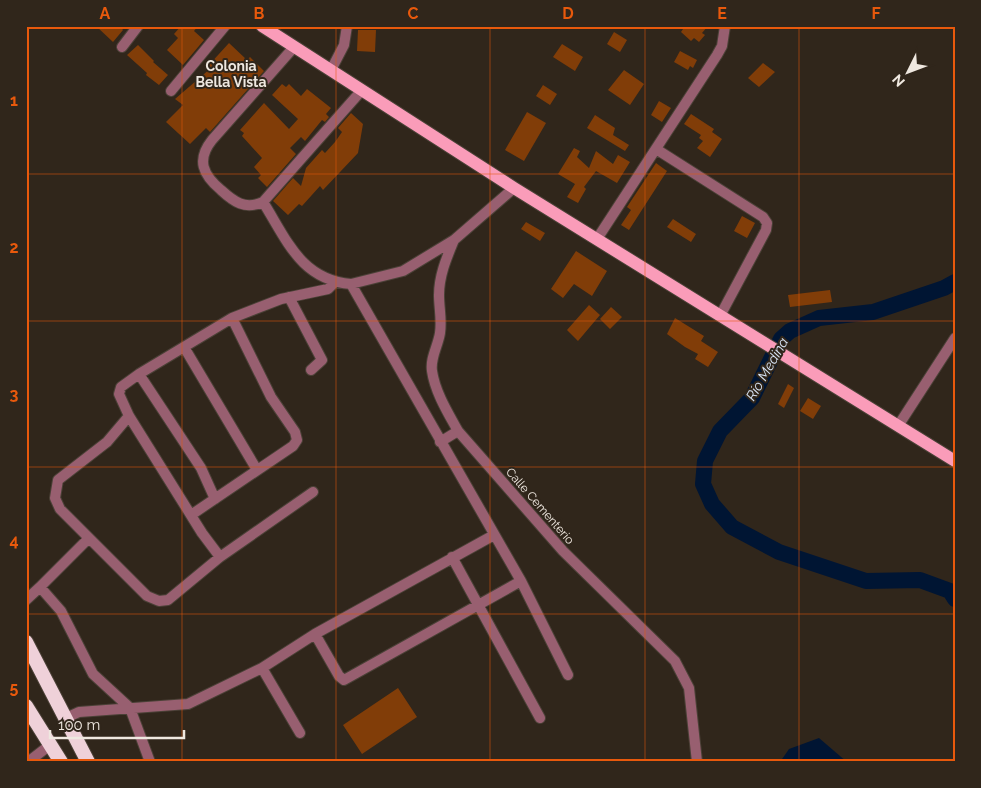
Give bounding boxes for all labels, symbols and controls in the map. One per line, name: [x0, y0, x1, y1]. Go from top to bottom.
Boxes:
text: A: [100, 4, 111, 23]
text: B: [254, 4, 265, 23]
text: C: [408, 4, 419, 23]
text: D: [562, 4, 574, 23]
text: E: [717, 4, 727, 23]
text: F: [871, 4, 881, 23]
north arrow: [884, 48, 934, 98]
district label: Colonia Bella Vista: [195, 58, 267, 90]
text: N: [889, 71, 908, 90]
text: 1: [10, 91, 18, 110]
text: 2: [9, 238, 19, 257]
water label: Río Medina: [743, 335, 791, 403]
text: 3: [10, 385, 19, 404]
street label: Calle Cementerio: [503, 465, 577, 547]
text: 4: [9, 531, 19, 550]
text: 5: [10, 678, 19, 697]
scale bar: [50, 708, 184, 740]
text: 100 m: [58, 716, 100, 734]

